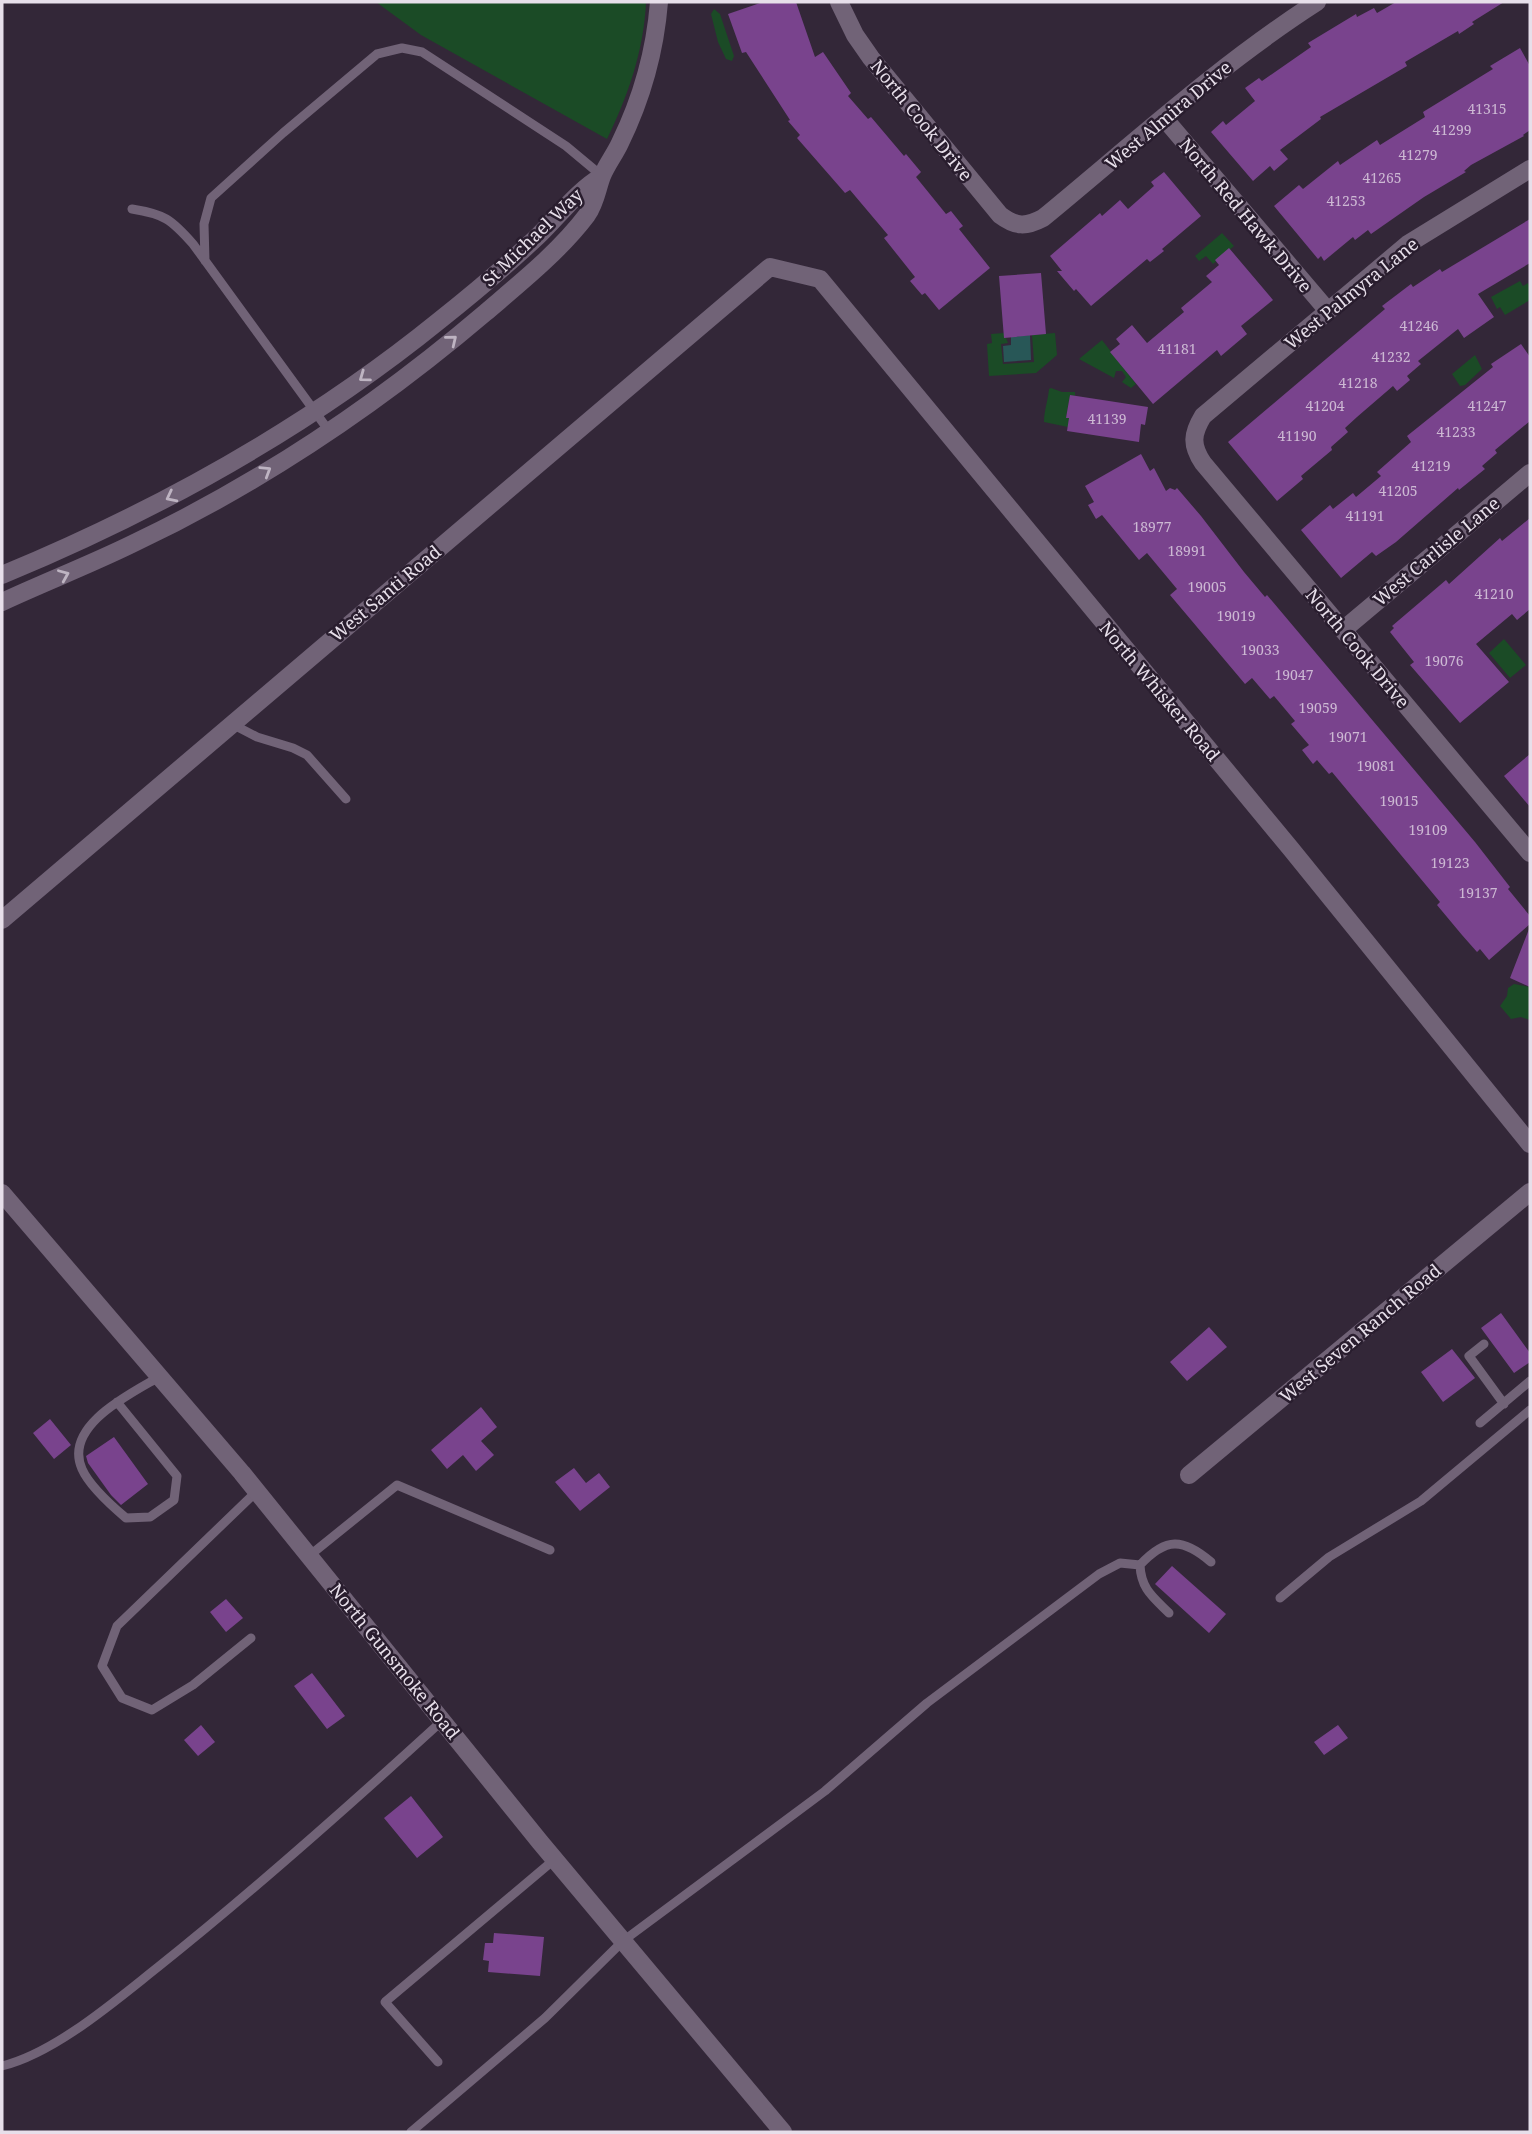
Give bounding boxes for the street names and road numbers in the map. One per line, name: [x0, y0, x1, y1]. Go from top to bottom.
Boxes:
street label: North Cook Drive: [866, 54, 978, 186]
street label: West Almira Drive: [1100, 55, 1236, 175]
street label: North Red Hawk Drive: [1174, 133, 1318, 297]
street label: St Michael Way: [476, 182, 588, 291]
street label: West Palmyra Lane: [1279, 232, 1423, 354]
street label: West Carlisle Lane: [1368, 491, 1504, 611]
street label: West Santi Road: [324, 539, 446, 647]
street label: North Cook Drive: [1301, 583, 1415, 713]
street label: North Whisker Road: [1094, 616, 1226, 766]
street label: West Seven Ranch Road: [1274, 1258, 1446, 1408]
street label: North Gunsmoke Road: [325, 1578, 465, 1744]

